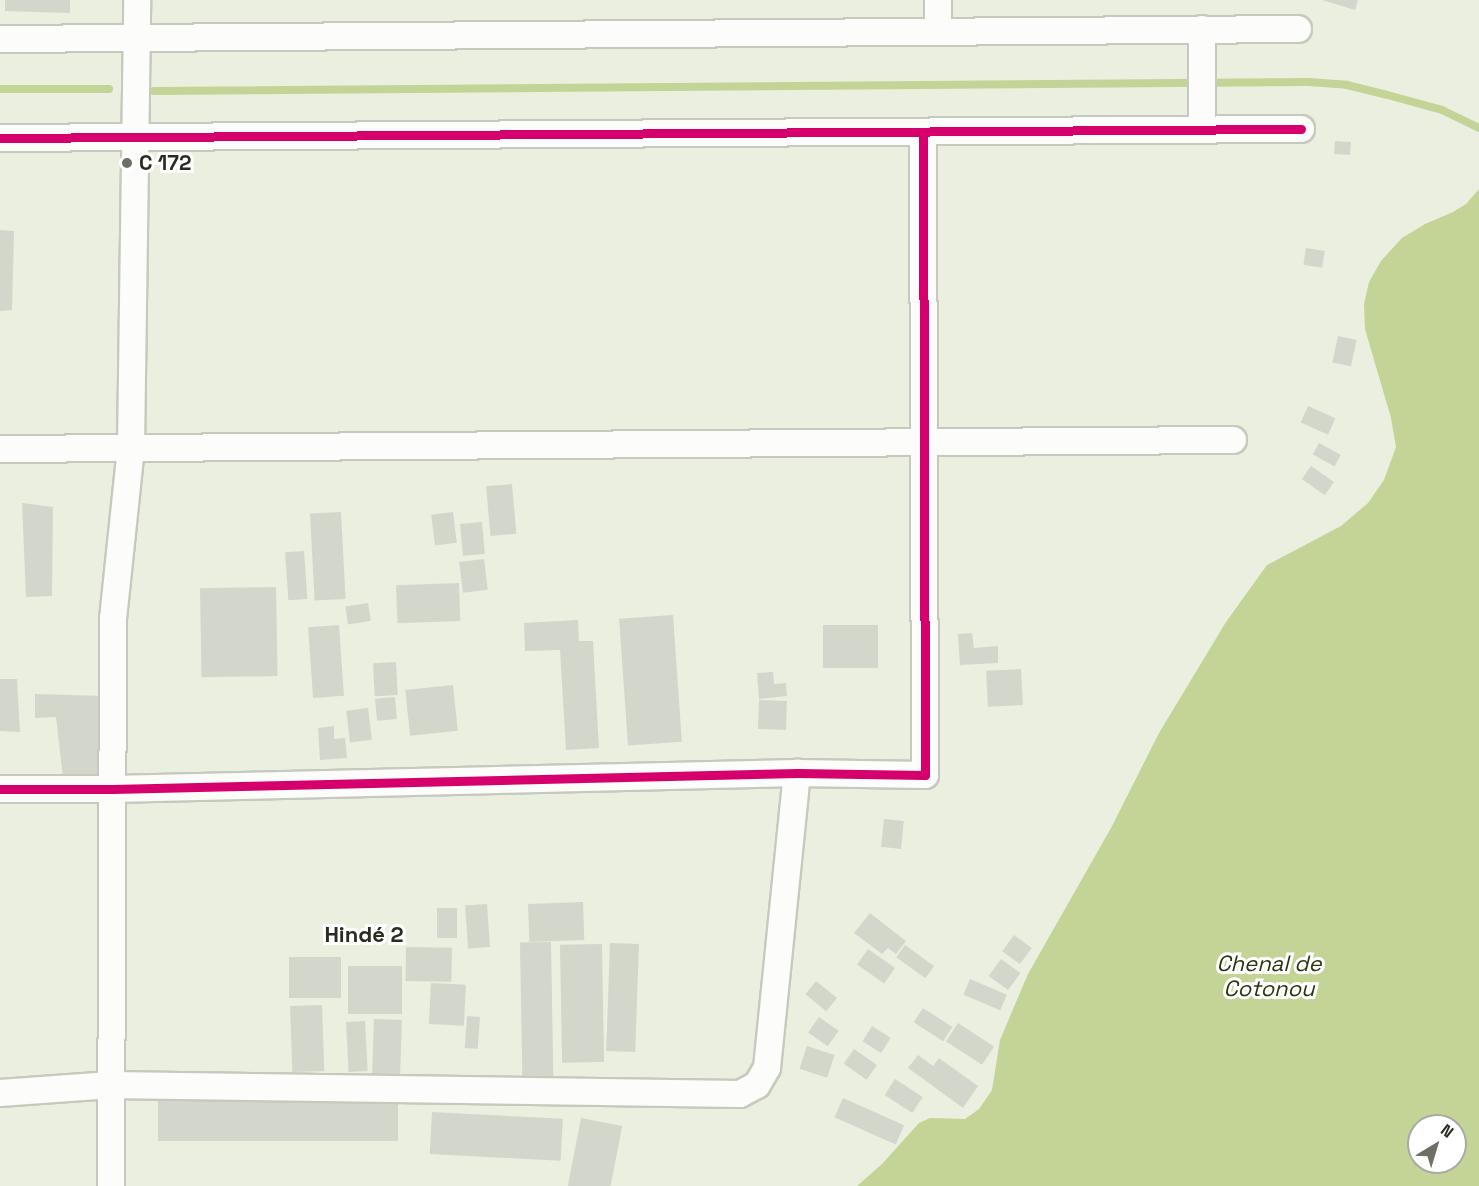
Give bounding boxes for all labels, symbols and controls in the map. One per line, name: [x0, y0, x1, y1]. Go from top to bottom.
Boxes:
place label: C 172: [139, 150, 191, 176]
marker: C 172: [120, 156, 134, 170]
district label: Hindé 2: [324, 922, 404, 948]
water label: Chenal de Cotonou: [1216, 950, 1322, 1002]
north arrow: [1407, 1114, 1467, 1174]
text: N: [1436, 1119, 1458, 1143]

